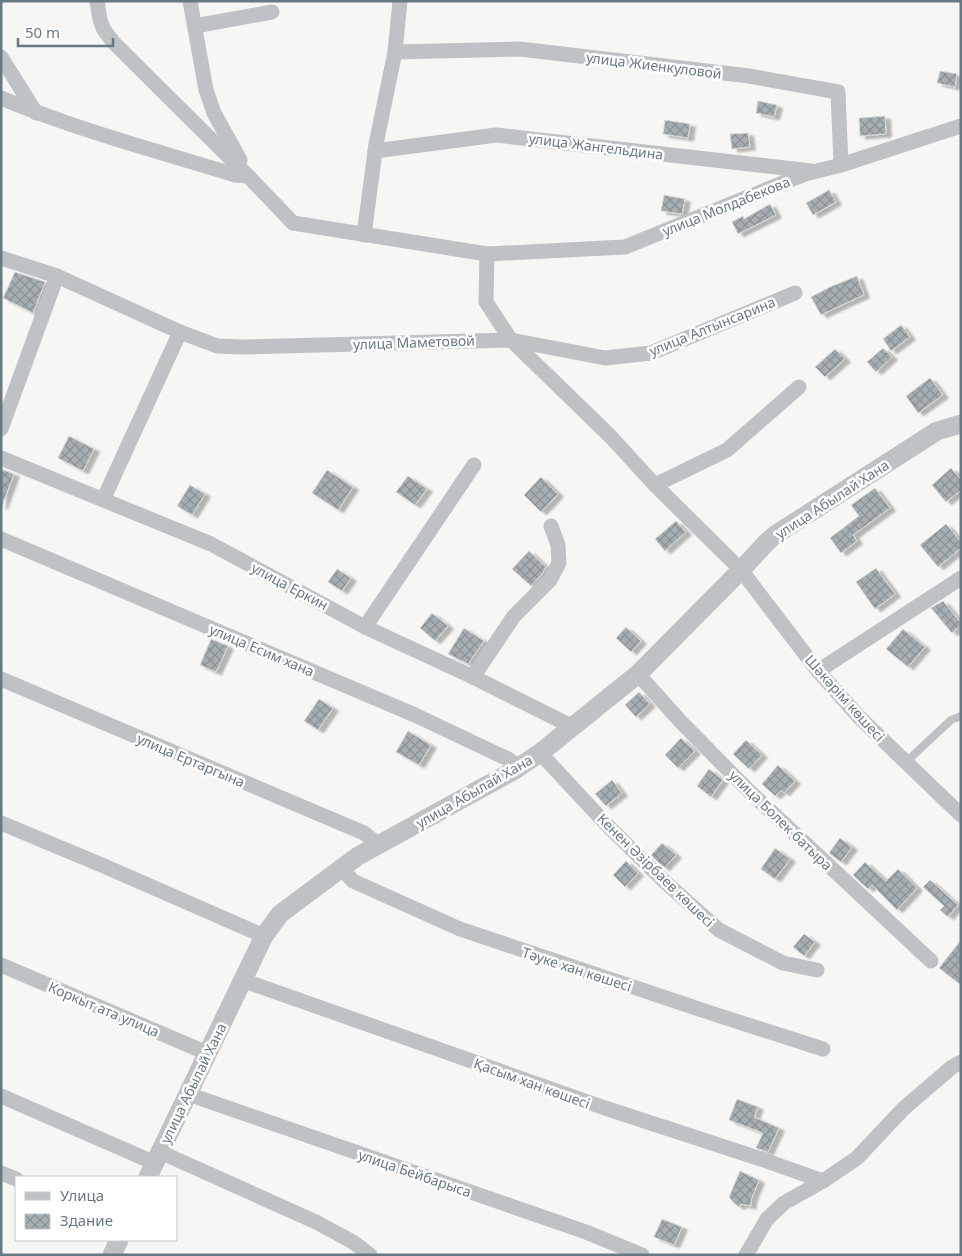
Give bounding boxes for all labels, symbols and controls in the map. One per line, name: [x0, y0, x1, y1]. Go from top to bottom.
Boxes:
scale bar: [18, 15, 112, 47]
text: 50 m: [25, 22, 60, 42]
street label: улица Жиенкуловой: [585, 47, 723, 83]
street label: улица Жангельдина: [528, 128, 664, 164]
street label: улица Молдабекова: [659, 172, 793, 240]
street label: улица Алтынсарина: [646, 292, 778, 360]
street label: улица Маметовой: [353, 330, 475, 354]
street label: улица Абылай Хана: [772, 455, 892, 543]
street label: улица Еркин: [248, 558, 332, 614]
street label: улица Есим хана: [207, 619, 317, 681]
street label: Шәкәрім көшесі: [801, 651, 889, 745]
street label: улица Ертаргына: [134, 729, 248, 791]
street label: улица Абылай Хана: [412, 750, 536, 832]
street label: улица Болек батыра: [725, 766, 837, 874]
street label: Кенен Әзірбаев көшесі: [593, 809, 719, 931]
street label: Тәуке хан көшесі: [520, 942, 634, 996]
street label: Коркыт ата улица: [46, 977, 162, 1041]
street label: улица Абылай Хана: [156, 1020, 230, 1146]
street label: Қасым хан көшесі: [471, 1053, 593, 1113]
street label: улица Бейбарыса: [356, 1145, 474, 1201]
legend: [15, 1176, 178, 1241]
text: Улица: [60, 1185, 104, 1205]
text: Здание: [60, 1210, 113, 1230]

